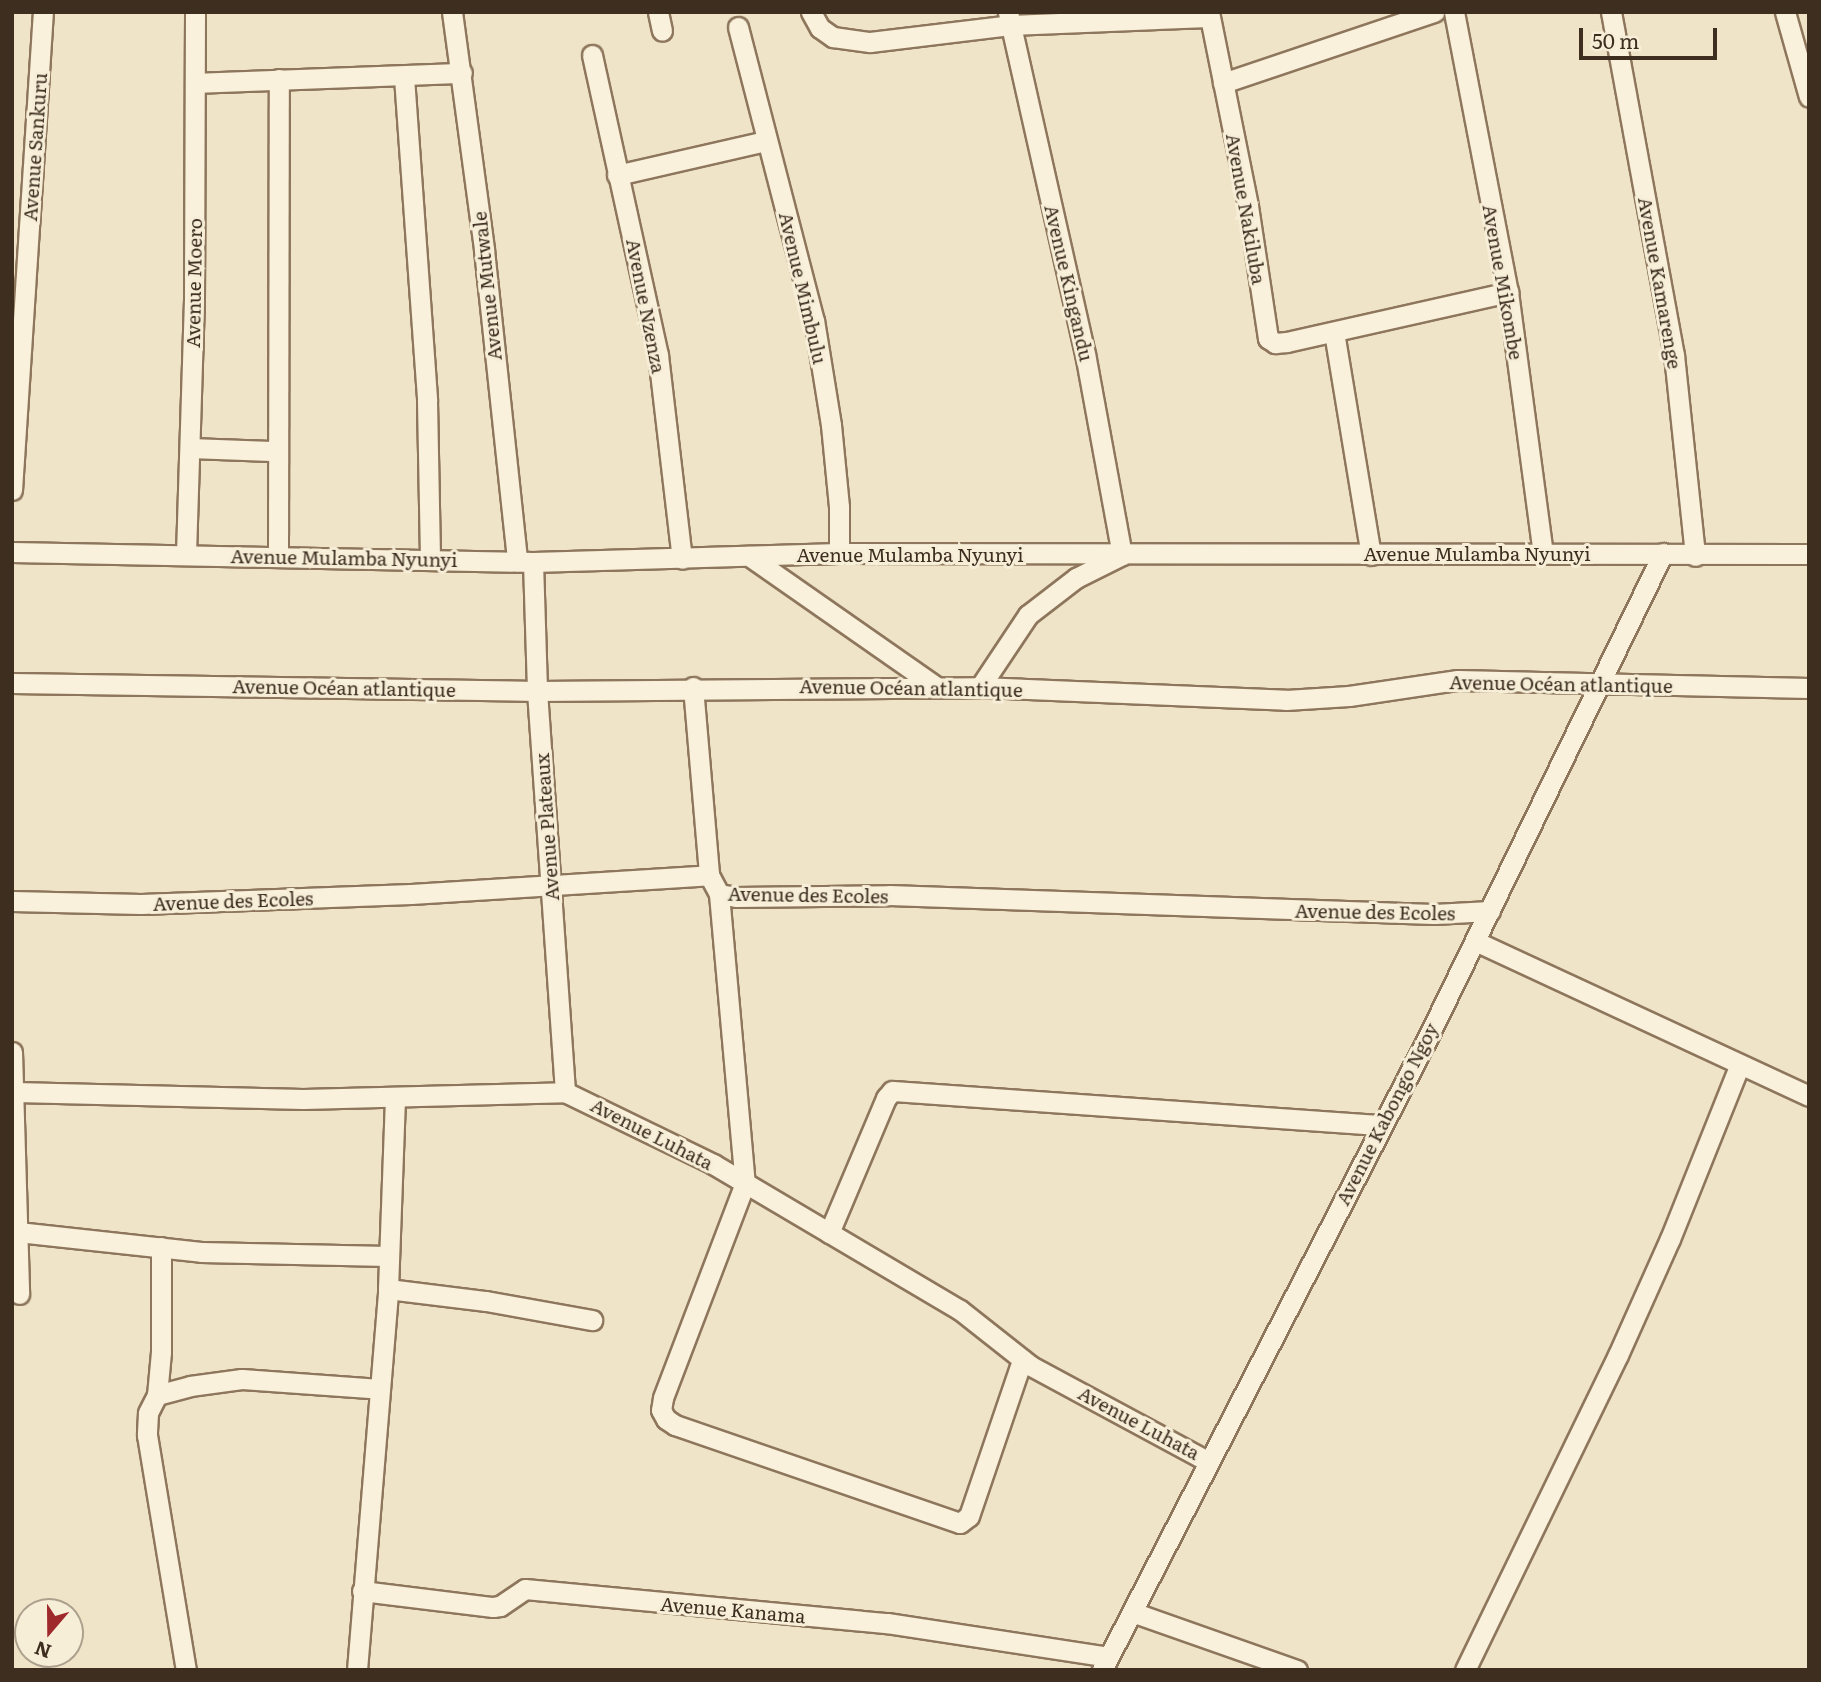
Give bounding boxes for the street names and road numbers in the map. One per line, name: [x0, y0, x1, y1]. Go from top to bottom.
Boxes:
street label: Avenue Sankuru: [18, 72, 52, 222]
street label: Avenue Nakiluba: [1221, 132, 1271, 286]
street label: Avenue Kamarenge: [1634, 195, 1686, 371]
street label: Avenue Kingandu: [1040, 202, 1098, 364]
street label: Avenue Mikombe: [1478, 203, 1528, 361]
street label: Avenue Mutwale: [468, 210, 506, 362]
street label: Avenue Mimbulu: [774, 210, 832, 366]
street label: Avenue Moero: [181, 218, 207, 348]
street label: Avenue Nzenza: [622, 237, 670, 375]
street label: Avenue Mulamba Nyunyi: [1363, 543, 1591, 565]
street label: Avenue Mulamba Nyunyi: [796, 544, 1024, 566]
street label: Avenue Mulamba Nyunyi: [230, 545, 458, 571]
street label: Avenue Océan atlantique: [1449, 671, 1673, 697]
street label: Avenue Océan atlantique: [232, 675, 456, 701]
street label: Avenue Océan atlantique: [799, 675, 1023, 701]
street label: Avenue Plateaux: [530, 752, 564, 902]
street label: Avenue des Ecoles: [728, 882, 888, 908]
street label: Avenue des Ecoles: [152, 887, 314, 915]
street label: Avenue des Ecoles: [1295, 899, 1455, 925]
street label: Avenue Kabongo Ngoy: [1331, 1019, 1443, 1209]
street label: Avenue Luhata: [587, 1093, 717, 1175]
street label: Avenue Luhata: [1074, 1381, 1204, 1465]
street label: Avenue Kanama: [659, 1592, 807, 1628]

